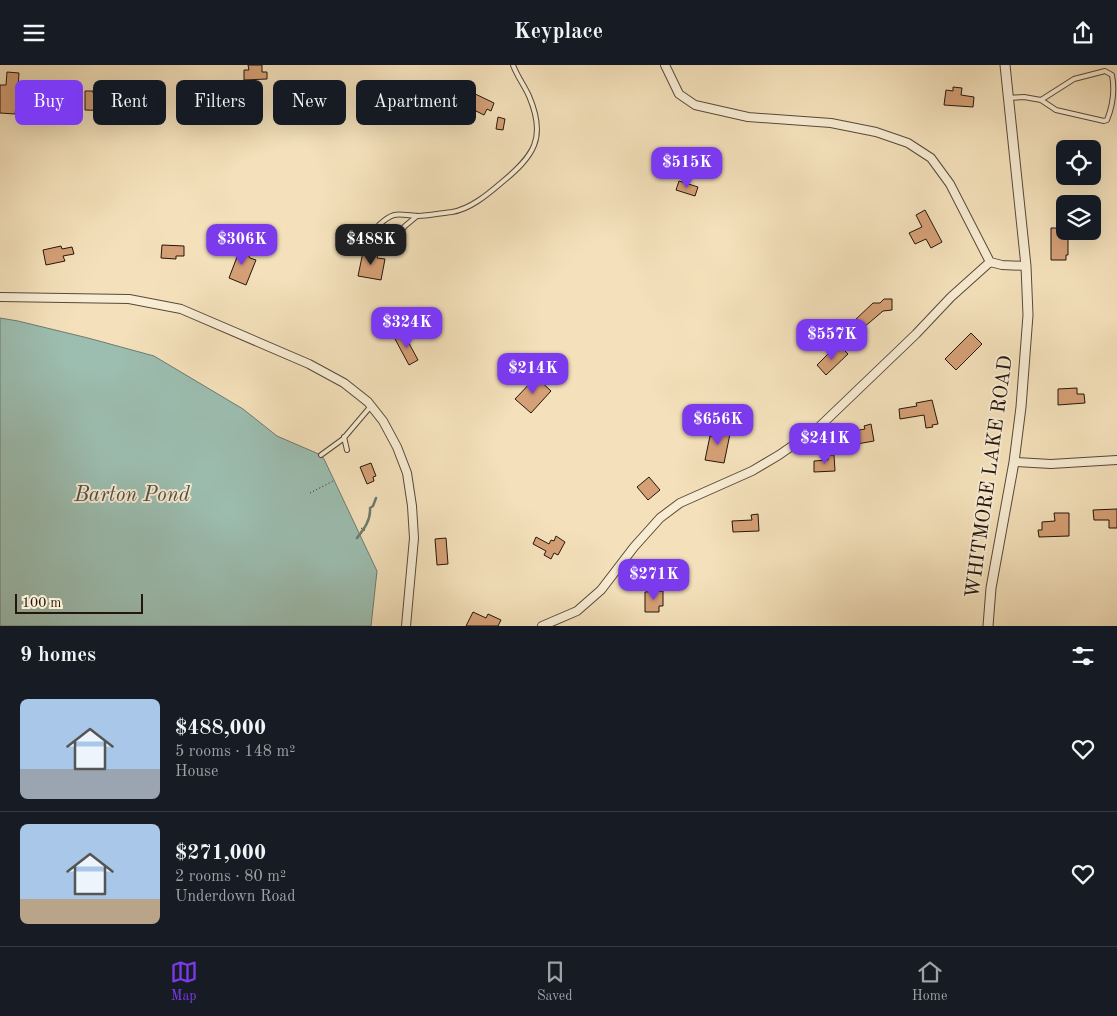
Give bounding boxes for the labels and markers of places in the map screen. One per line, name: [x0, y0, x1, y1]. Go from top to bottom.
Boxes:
pin: $515K: [652, 147, 722, 189]
pin: $306K: [207, 223, 277, 266]
pin: $488K: [336, 223, 406, 266]
pin: $324K: [372, 307, 442, 349]
pin: $557K: [797, 319, 867, 361]
pin: $214K: [498, 353, 568, 395]
pin: $656K: [683, 403, 753, 446]
pin: $241K: [790, 423, 860, 465]
pin: $271K: [619, 559, 689, 601]

